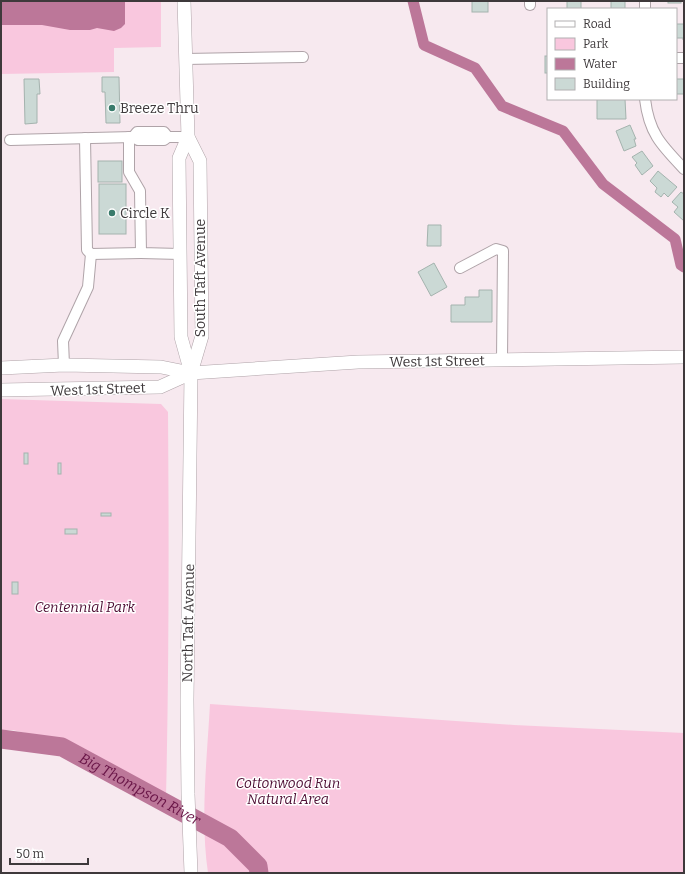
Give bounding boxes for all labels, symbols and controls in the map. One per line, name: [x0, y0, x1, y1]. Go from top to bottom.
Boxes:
legend: [547, 8, 677, 100]
text: Road: [583, 17, 611, 31]
text: Park: [583, 37, 609, 51]
text: Water: [583, 57, 618, 71]
text: Building: [583, 77, 630, 91]
place label: Breeze Thru: [120, 100, 199, 117]
marker: Breeze Thru: [107, 103, 117, 113]
place label: Circle K: [120, 205, 170, 222]
marker: Circle K: [107, 208, 117, 218]
street label: South Taft Avenue: [192, 219, 209, 337]
street label: West 1st Street: [389, 352, 485, 371]
street label: West 1st Street: [50, 379, 146, 400]
street label: North Taft Avenue: [179, 564, 198, 682]
park label: Centennial Park: [35, 599, 136, 616]
water label: Big Thompson River: [76, 749, 204, 830]
park label: Cottonwood Run Natural Area: [236, 775, 340, 808]
scale bar: [10, 840, 88, 866]
text: 50 m: [16, 847, 45, 861]

